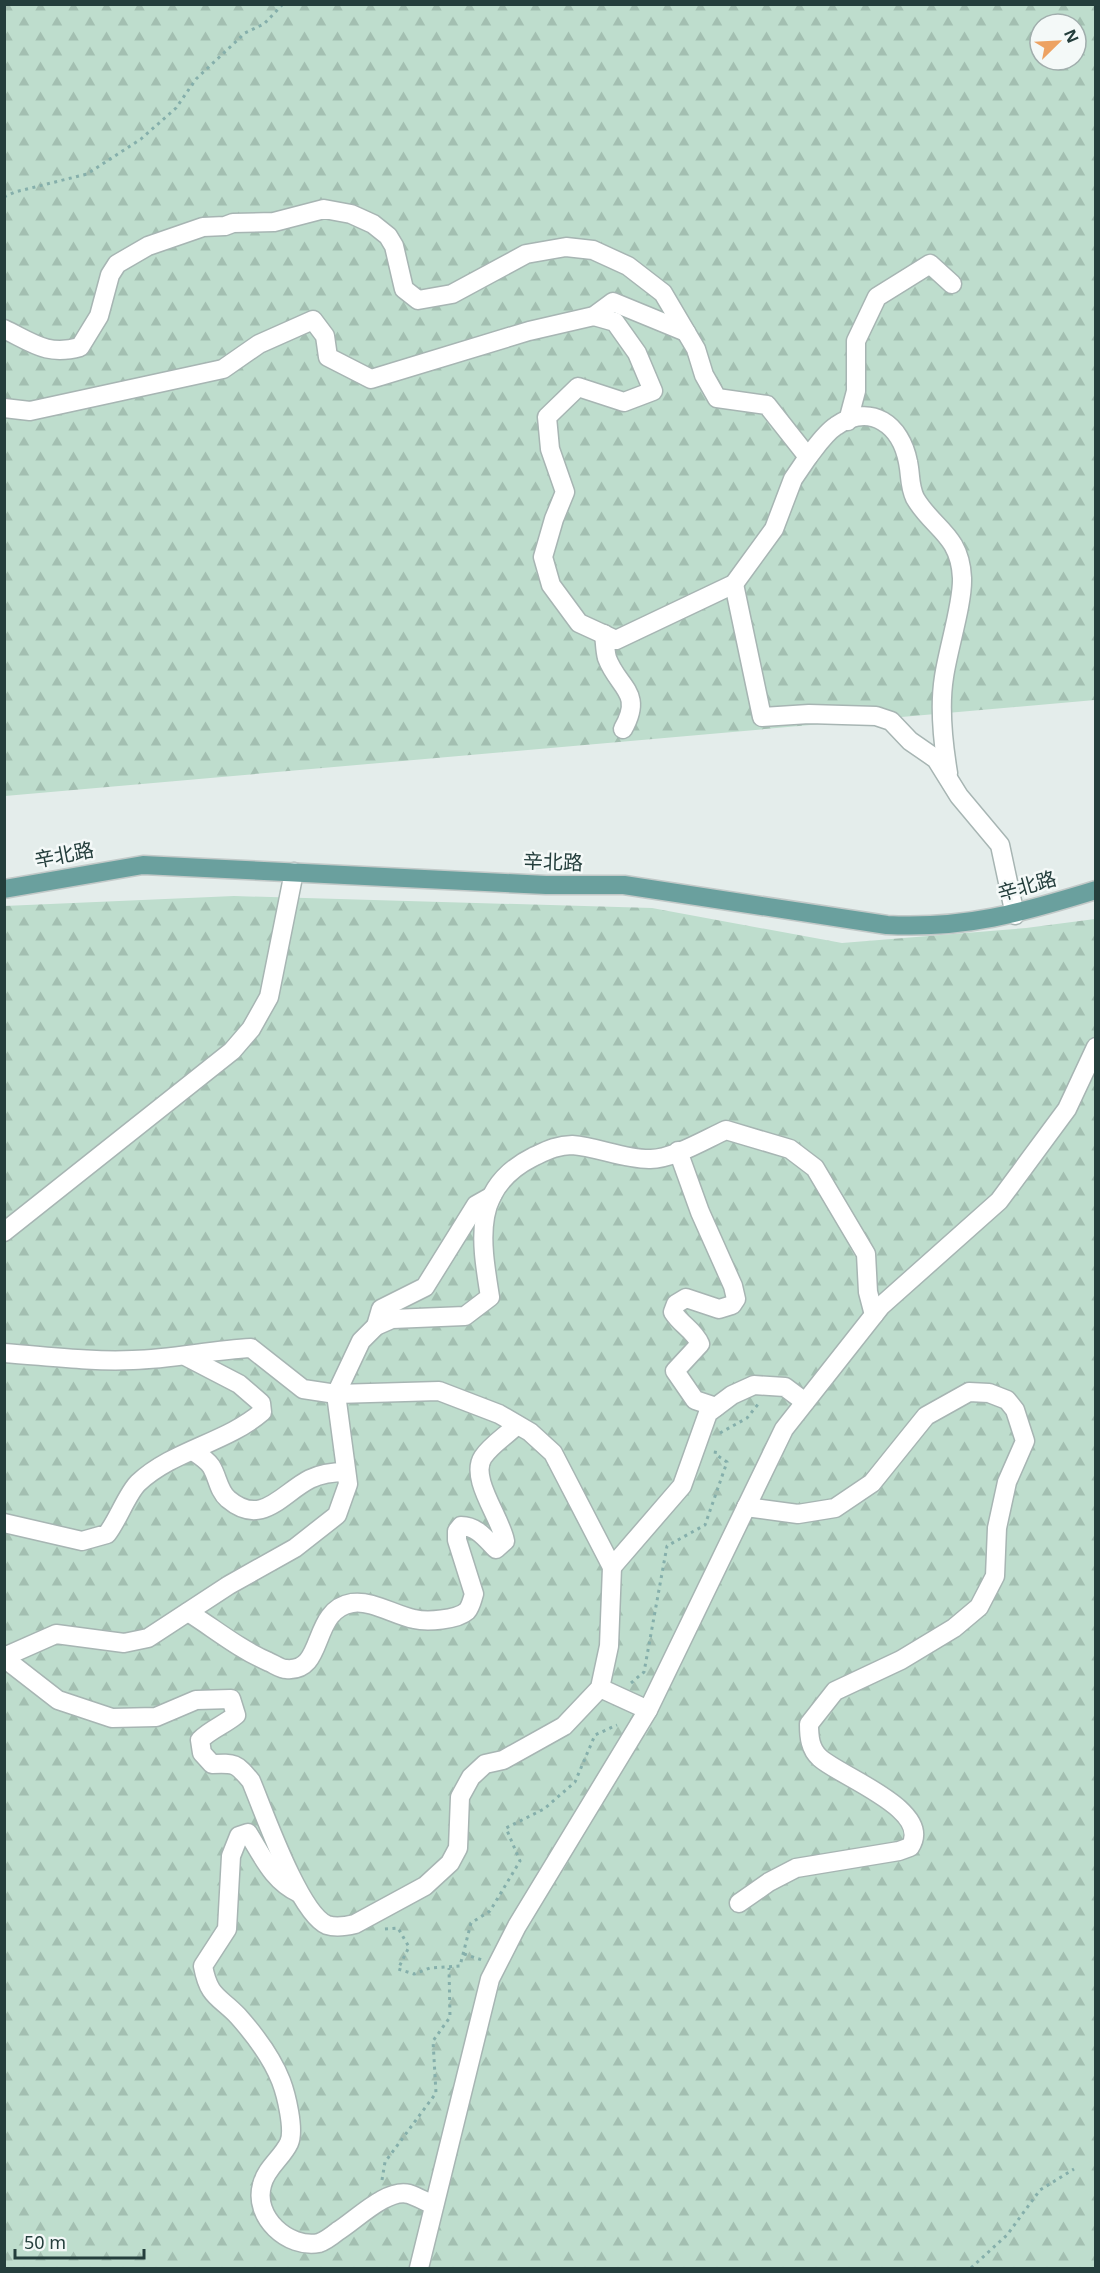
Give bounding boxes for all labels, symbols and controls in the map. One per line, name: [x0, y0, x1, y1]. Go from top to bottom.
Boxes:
north arrow: [1028, 12, 1088, 72]
text: N: [1059, 25, 1084, 46]
street label: 辛北路: [32, 836, 96, 873]
street label: 辛北路: [523, 847, 583, 876]
street label: 辛北路: [994, 864, 1059, 907]
scale bar: [15, 2222, 144, 2260]
text: 50 m: [24, 2230, 66, 2254]

